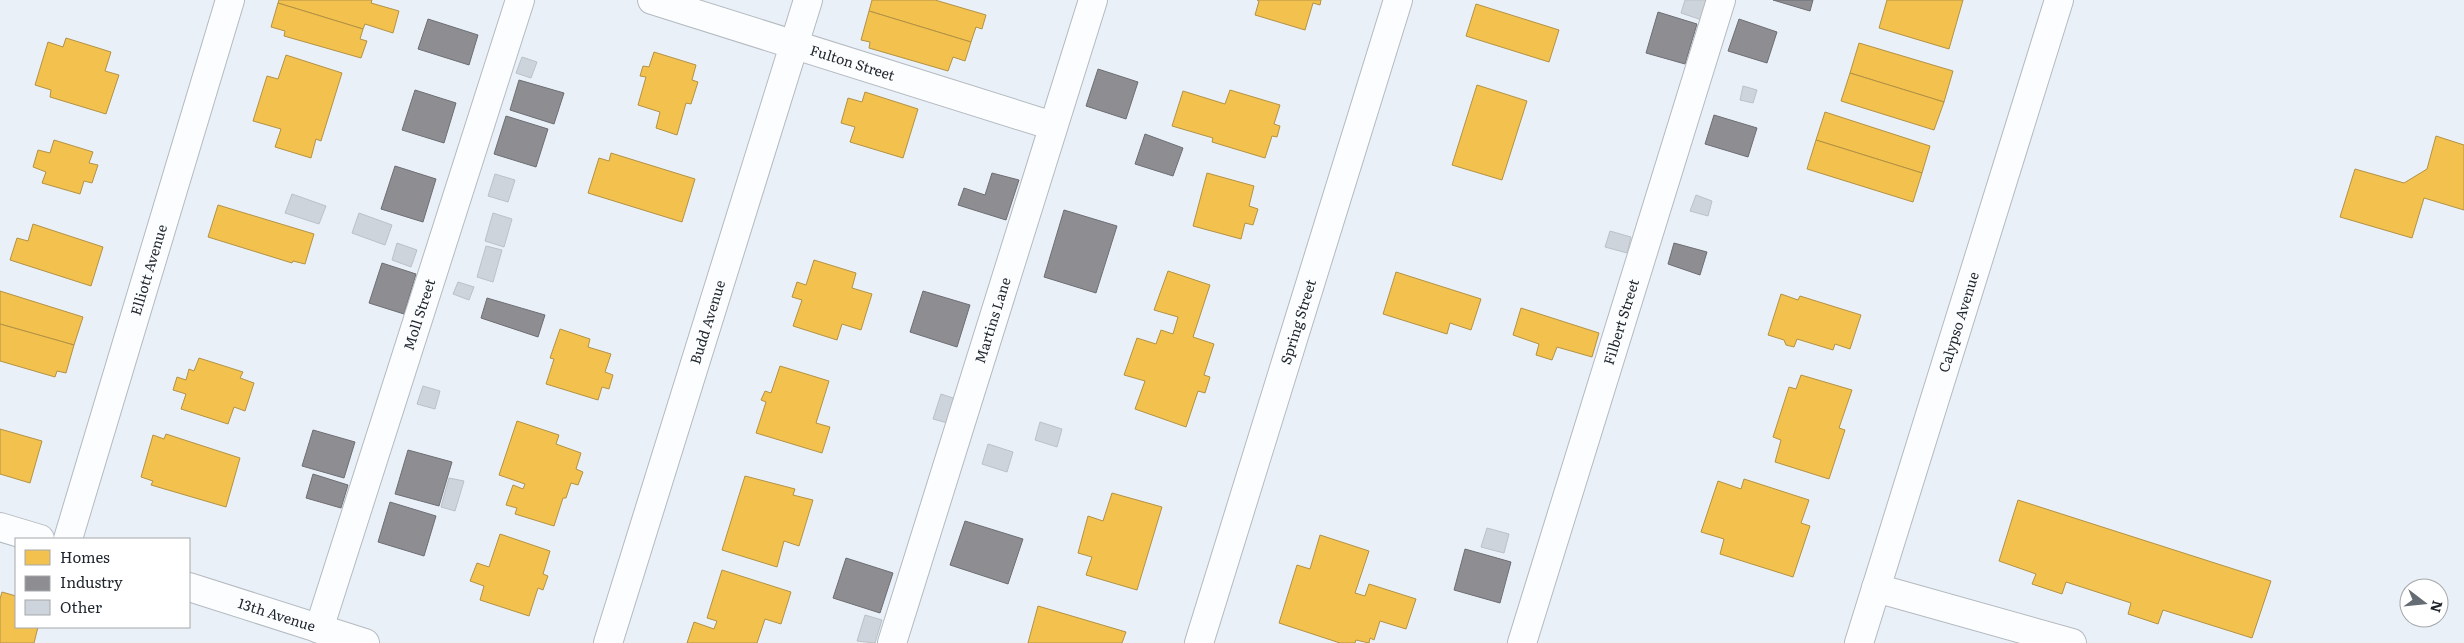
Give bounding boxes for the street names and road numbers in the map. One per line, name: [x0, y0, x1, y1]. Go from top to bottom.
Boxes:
street label: Fulton Street: [808, 39, 898, 85]
street label: Elliott Avenue: [125, 222, 171, 318]
street label: Calypso Avenue: [1933, 269, 1983, 375]
street label: Martins Lane: [969, 275, 1015, 366]
street label: Moll Street: [398, 276, 439, 353]
street label: Spring Street: [1275, 276, 1320, 367]
street label: Filbert Street: [1598, 276, 1643, 367]
street label: Budd Avenue: [684, 277, 729, 366]
street label: 13th Avenue: [236, 592, 318, 636]

